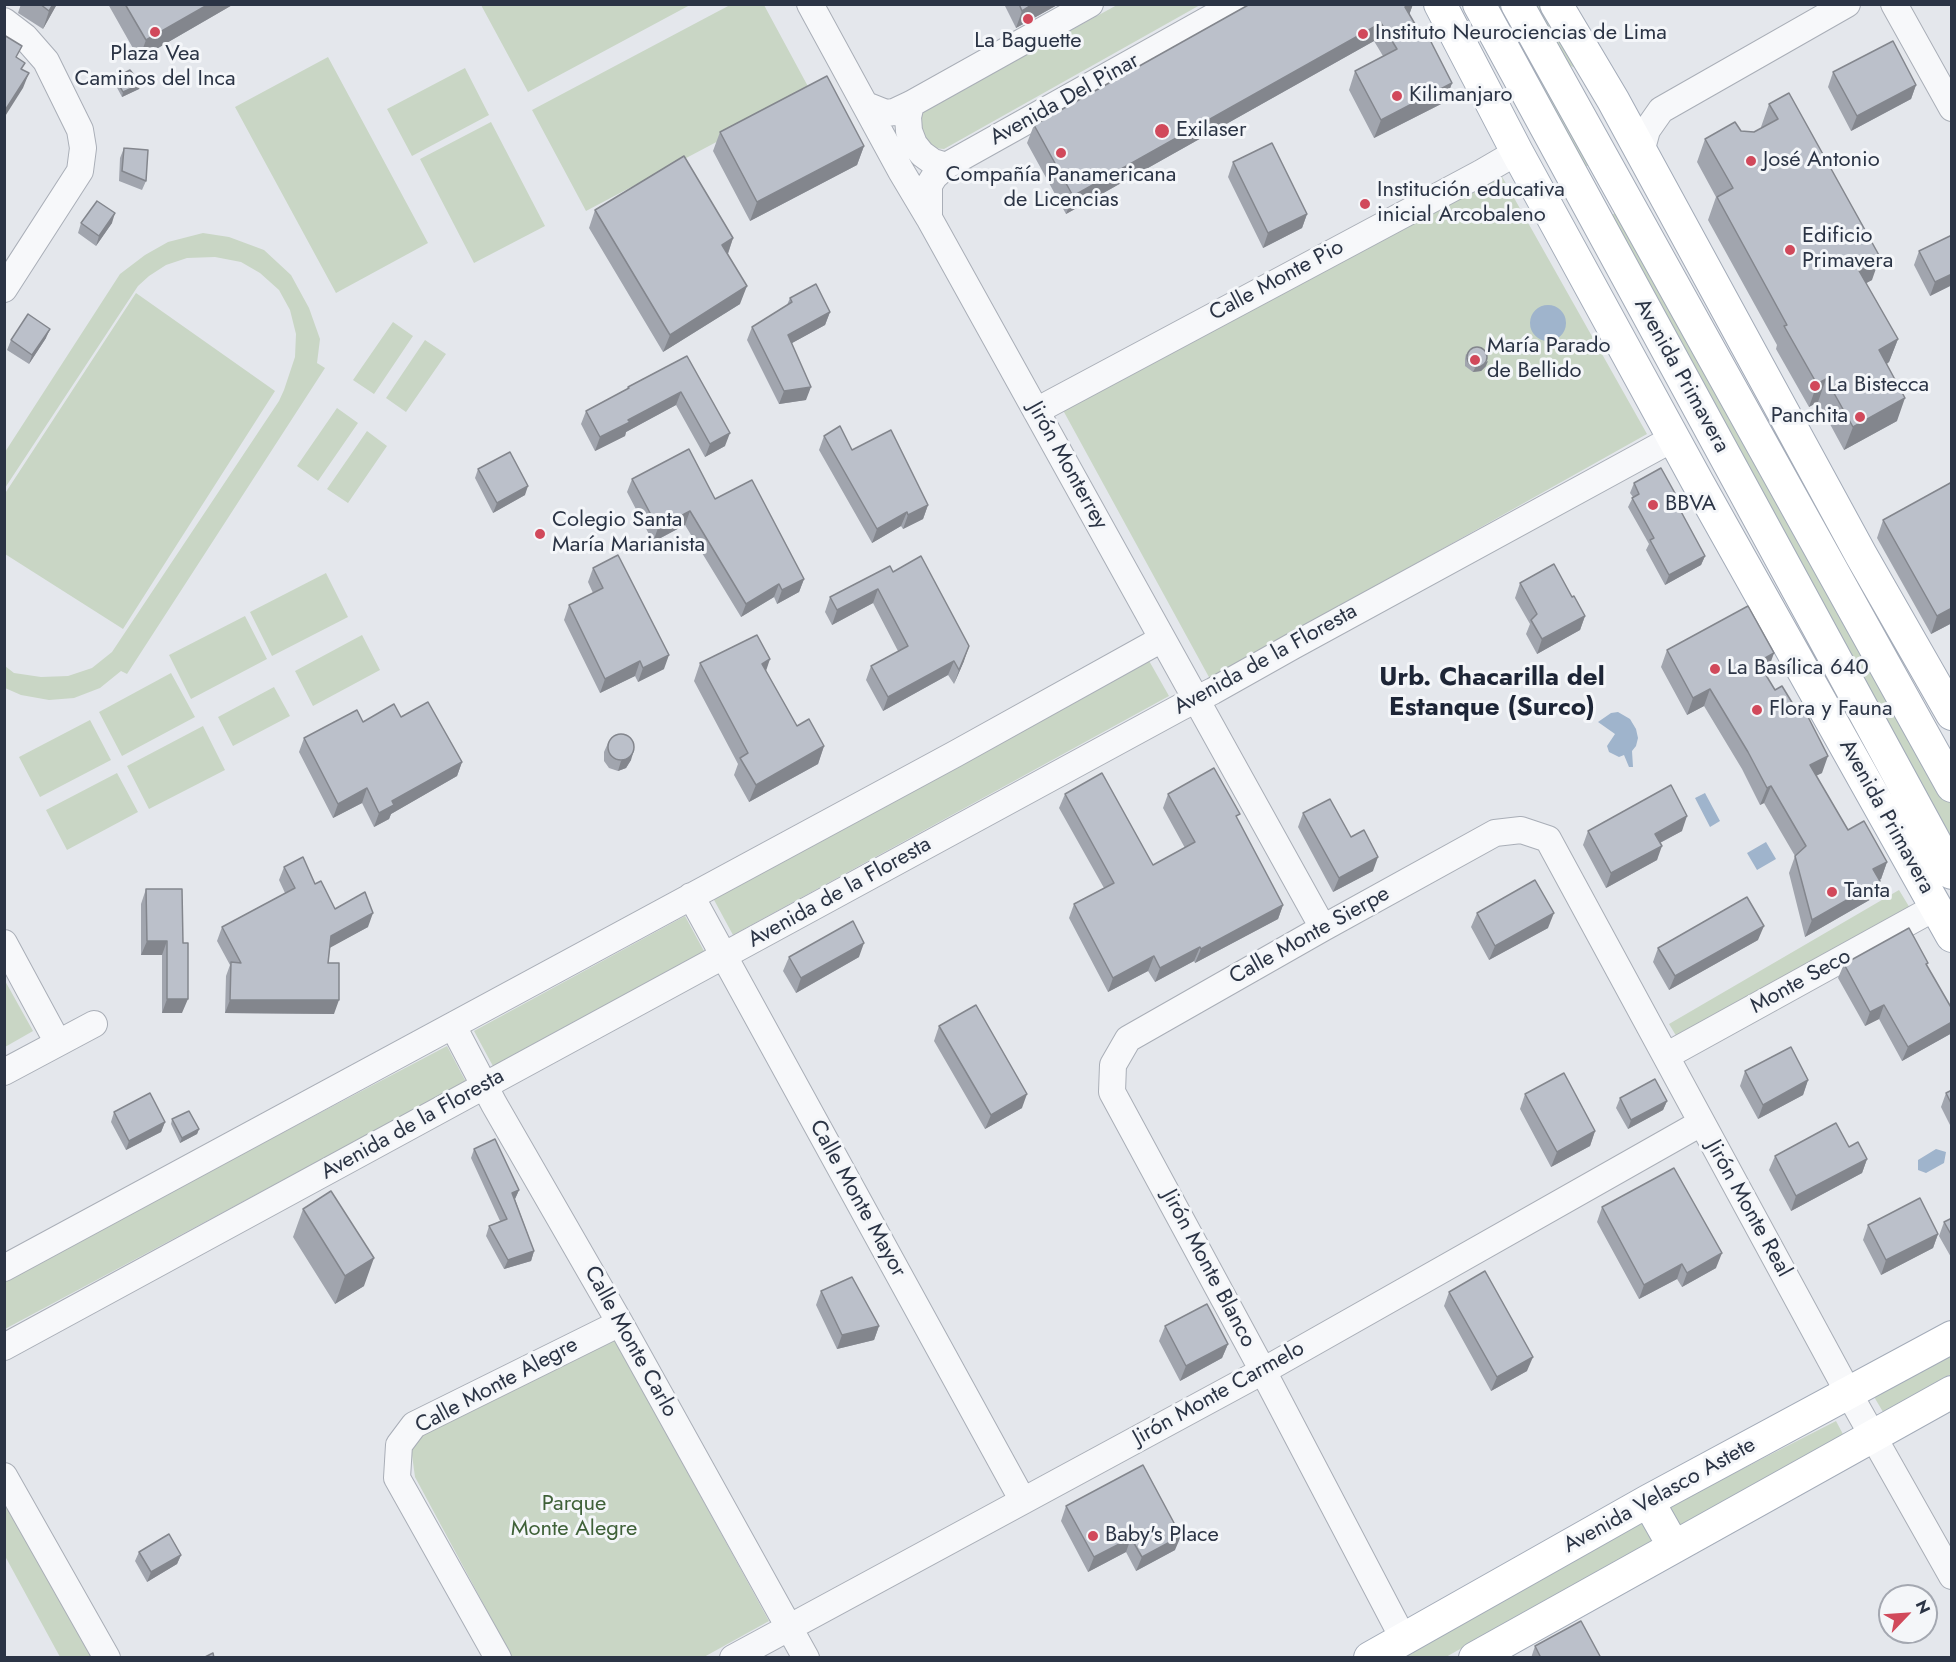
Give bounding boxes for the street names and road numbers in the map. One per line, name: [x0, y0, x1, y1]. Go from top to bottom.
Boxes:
street label: Avenida Del Pinar: [986, 48, 1144, 152]
street label: Calle Monte Pio: [1205, 235, 1349, 327]
street label: Avenida Primavera: [1628, 294, 1734, 458]
street label: Jirón Monterrey: [1021, 398, 1113, 534]
street label: Avenida de la Floresta: [1170, 599, 1362, 721]
street label: Avenida Primavera: [1833, 735, 1939, 899]
street label: Avenida de la Floresta: [744, 832, 936, 954]
street label: Calle Monte Sierpe: [1225, 881, 1395, 991]
street label: Monte Seco: [1746, 944, 1856, 1020]
street label: Avenida de la Floresta: [317, 1064, 509, 1186]
street label: Calle Monte Mayor: [803, 1116, 911, 1282]
street label: Jirón Monte Real: [1700, 1136, 1796, 1282]
street label: Jirón Monte Blanco: [1155, 1186, 1261, 1352]
street label: Calle Monte Carlo: [578, 1262, 682, 1422]
street label: Calle Monte Alegre: [411, 1332, 583, 1440]
street label: Jirón Monte Carmelo: [1129, 1336, 1309, 1452]
street label: Avenida Velasco Astete: [1559, 1432, 1761, 1560]

